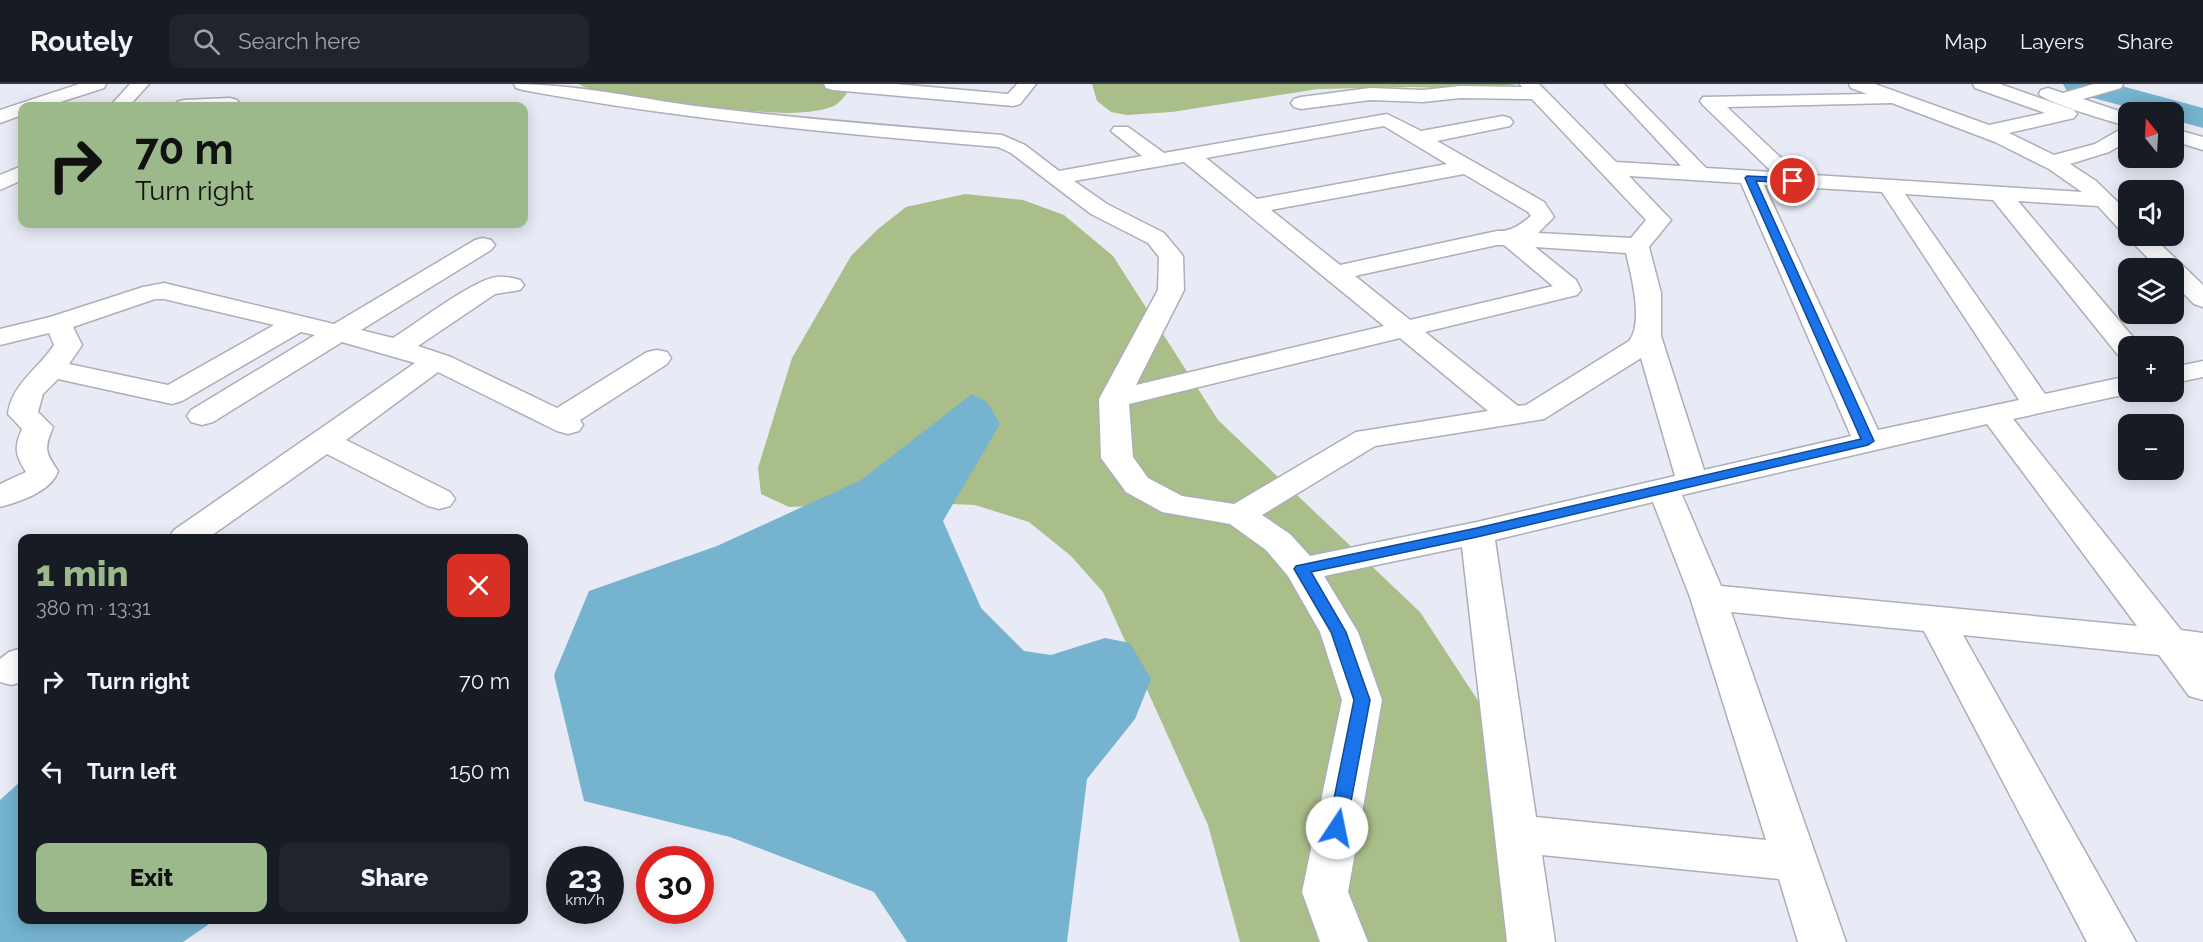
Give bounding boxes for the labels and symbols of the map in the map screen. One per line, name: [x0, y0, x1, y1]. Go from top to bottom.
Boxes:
north arrow: [2118, 102, 2184, 168]
pin: [1767, 155, 1818, 206]
position arrow: [1305, 796, 1369, 860]
speed limit sign: 30: [636, 846, 714, 924]

